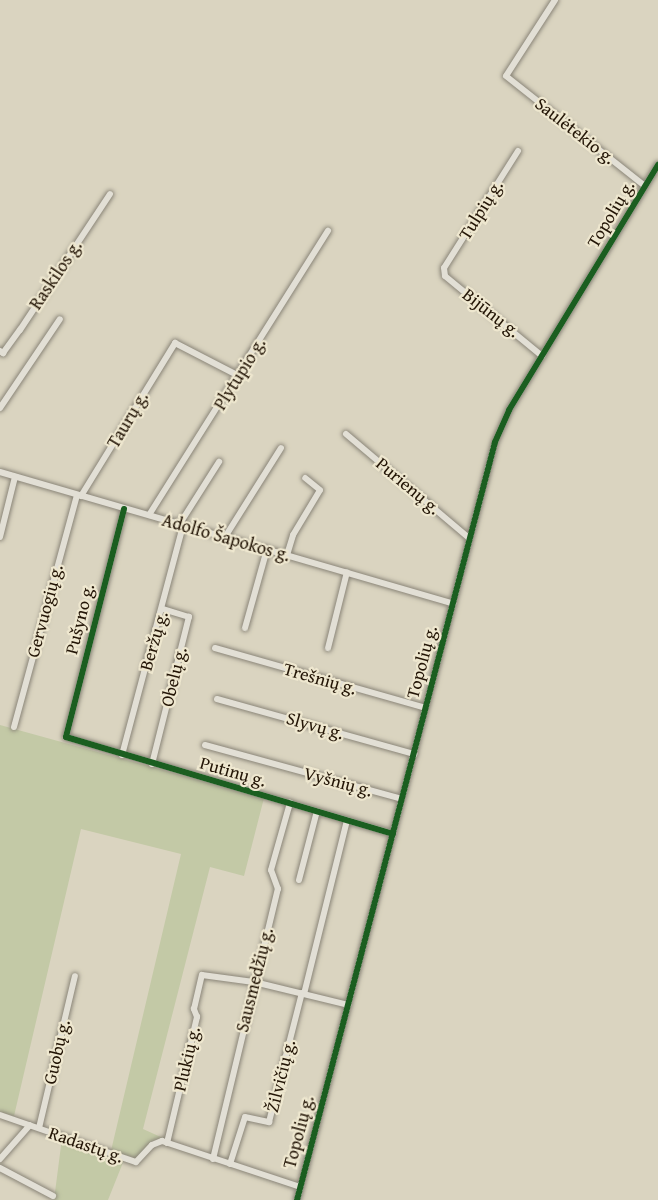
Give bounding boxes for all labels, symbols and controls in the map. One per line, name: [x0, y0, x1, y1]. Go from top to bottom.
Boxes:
street label: Saulėtekio g.: [531, 93, 619, 169]
street label: Tulpių g.: [454, 176, 508, 244]
street label: Topolių g.: [583, 176, 639, 252]
street label: Raskilos g.: [25, 236, 87, 314]
street label: Bijūnų g.: [458, 284, 524, 342]
street label: Plytupio g.: [209, 334, 271, 414]
street label: Taurų g.: [103, 388, 153, 452]
street label: Purienų g.: [371, 453, 445, 519]
street label: Adolfo Šapokos g.: [159, 509, 293, 567]
street label: Gervuogių g.: [22, 562, 68, 660]
street label: Pušyno g.: [61, 581, 99, 657]
street label: Beržų g.: [135, 609, 173, 673]
street label: Topolių g.: [402, 623, 442, 701]
street label: Obelų g.: [156, 645, 192, 709]
street label: Trešnių g.: [281, 658, 359, 700]
street label: Slyvų g.: [284, 708, 346, 744]
street label: Putinų g.: [197, 752, 269, 792]
street label: Vyšnių g.: [301, 762, 375, 802]
street label: Sausmedžių g.: [232, 926, 278, 1034]
street label: Guobų g.: [39, 1017, 75, 1087]
street label: Plukių g.: [169, 1025, 205, 1093]
street label: Žilvičių g.: [262, 1038, 300, 1114]
street label: Topolių g.: [279, 1093, 319, 1171]
street label: Radastų g.: [46, 1122, 126, 1168]

